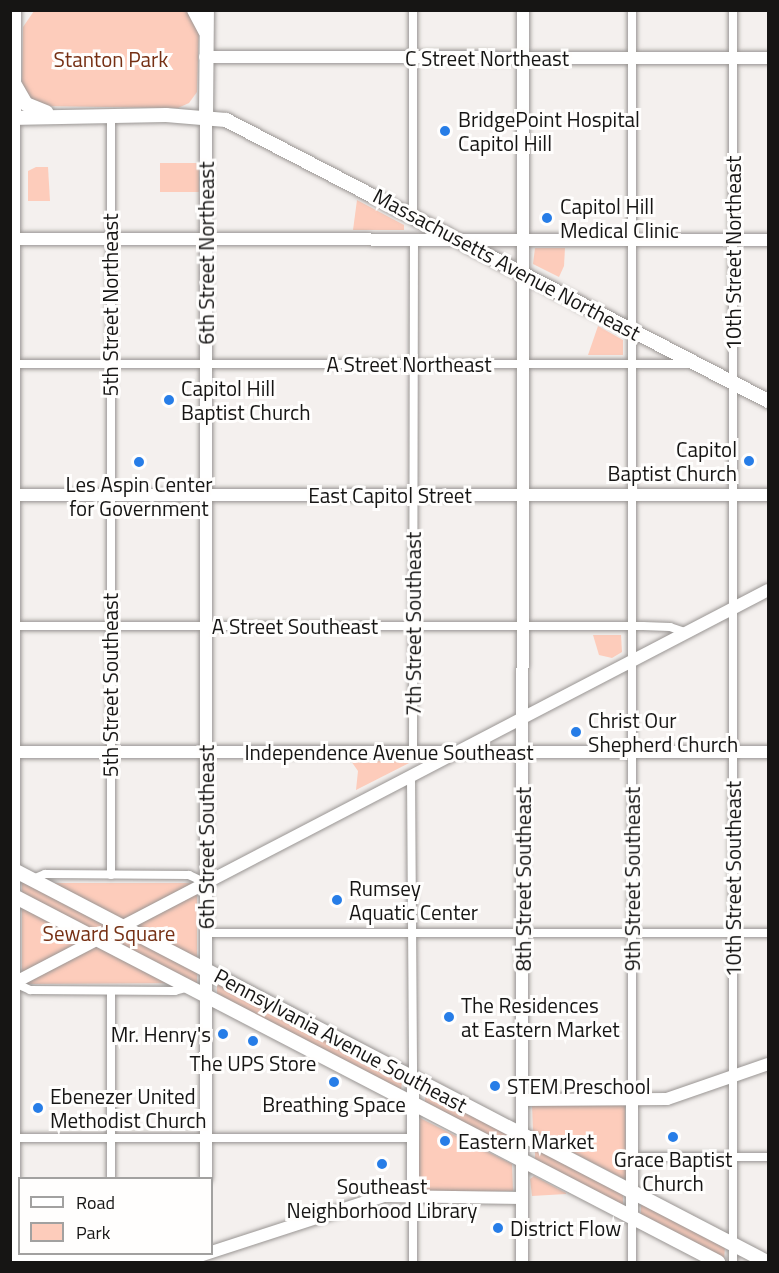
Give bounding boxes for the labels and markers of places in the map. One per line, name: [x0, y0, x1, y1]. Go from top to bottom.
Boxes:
place label: BridgePoint Hospital Capitol Hill: [458, 106, 640, 156]
marker: BridgePoint Hospital Capitol Hill: [436, 122, 454, 140]
place label: Capitol Hill Medical Clinic: [560, 193, 679, 243]
marker: Capitol Hill Medical Clinic: [538, 209, 556, 227]
place label: Capitol Hill Baptist Church: [181, 375, 311, 425]
marker: Capitol Hill Baptist Church: [162, 393, 176, 407]
place label: Capitol Baptist Church: [607, 436, 737, 486]
marker: Capitol Baptist Church: [742, 454, 756, 468]
marker: Les Aspin Center for Government: [132, 455, 146, 469]
place label: Les Aspin Center for Government: [65, 471, 213, 521]
place label: Christ Our Shepherd Church: [588, 707, 738, 757]
marker: Christ Our Shepherd Church: [569, 725, 583, 739]
place label: Rumsey Aquatic Center: [349, 875, 478, 925]
marker: Rumsey Aquatic Center: [330, 893, 344, 907]
place label: The Residences at Eastern Market: [461, 992, 620, 1042]
marker: The Residences at Eastern Market: [442, 1010, 456, 1024]
place label: Mr. Henry's: [111, 1021, 211, 1047]
marker: Mr. Henry's: [216, 1027, 230, 1041]
marker: The UPS Store: [246, 1034, 260, 1048]
place label: The UPS Store: [190, 1050, 316, 1076]
place label: STEM Preschool: [507, 1073, 651, 1099]
marker: Breathing Space: [327, 1075, 341, 1089]
marker: STEM Preschool: [488, 1079, 502, 1093]
place label: Ebenezer United Methodist Church: [50, 1083, 207, 1133]
place label: Breathing Space: [262, 1091, 406, 1117]
marker: Ebenezer United Methodist Church: [31, 1101, 45, 1115]
place label: Eastern Market: [458, 1128, 594, 1154]
marker: Grace Baptist Church: [666, 1130, 680, 1144]
marker: Eastern Market: [436, 1132, 454, 1150]
place label: Grace Baptist Church: [614, 1146, 732, 1196]
marker: Southeast Neighborhood Library: [375, 1157, 389, 1171]
place label: Southeast Neighborhood Library: [287, 1173, 477, 1223]
place label: District Flow: [510, 1215, 621, 1241]
marker: District Flow: [491, 1221, 505, 1235]

